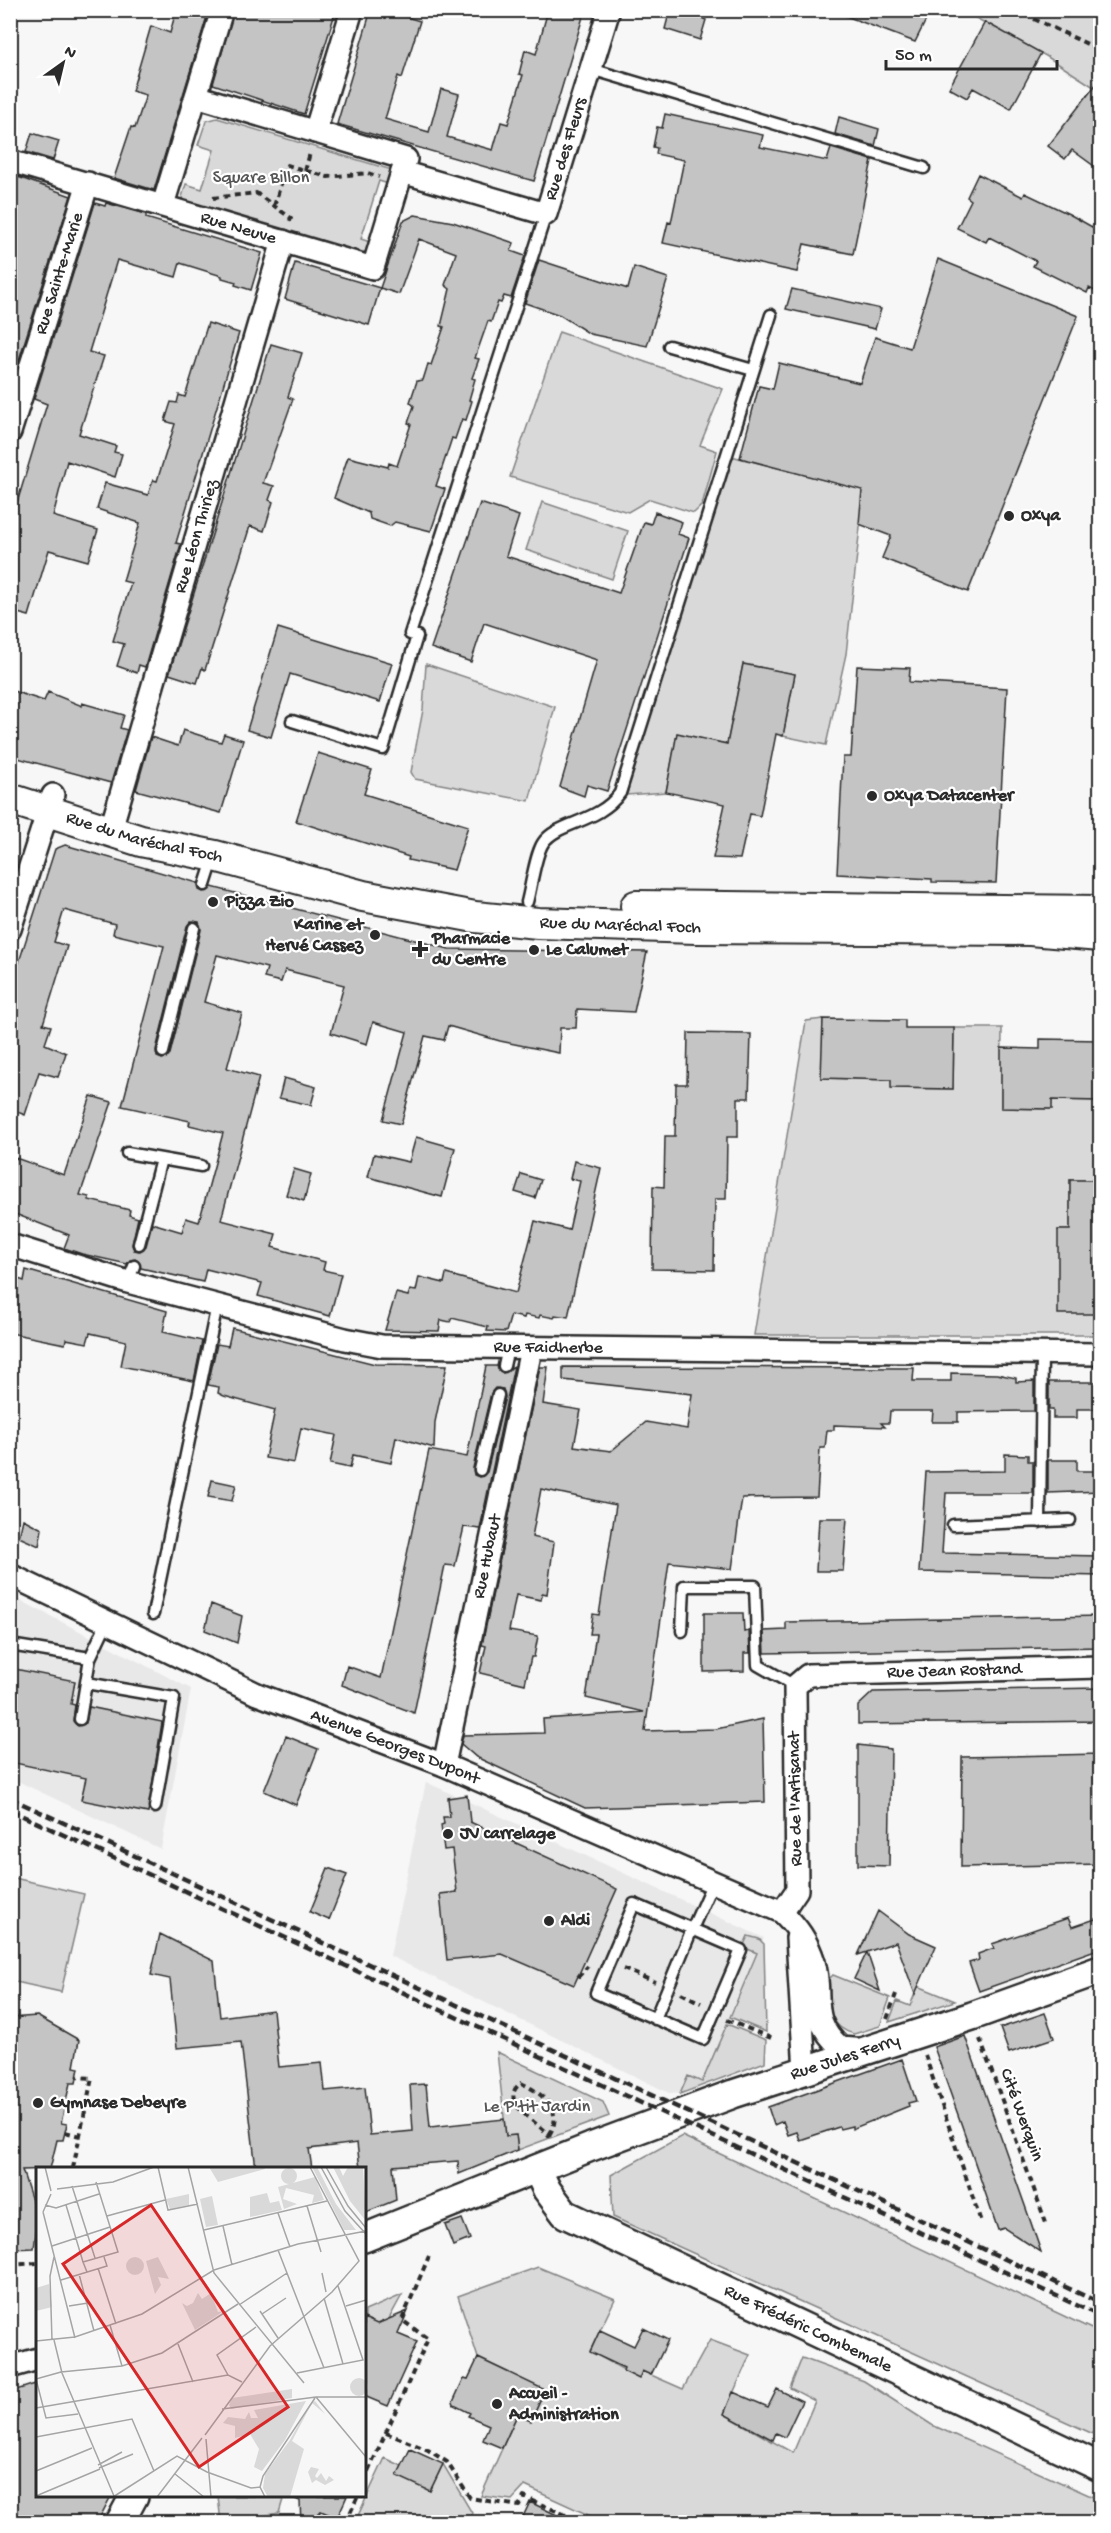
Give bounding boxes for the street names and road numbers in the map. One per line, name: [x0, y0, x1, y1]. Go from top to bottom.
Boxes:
street label: Rue des Fleurs: [540, 94, 592, 203]
street label: Rue Neuve: [198, 207, 279, 250]
street label: Rue Sainte-Marie: [31, 209, 89, 337]
street label: Rue Léon Thiriez: [170, 476, 223, 596]
street label: Rue du Maréchal Foch: [63, 807, 225, 868]
street label: Rue du Maréchal Foch: [539, 913, 701, 939]
street label: Rue Faidherbe: [494, 1337, 604, 1359]
street label: Rue Hubaut: [469, 1511, 507, 1601]
street label: Rue Jean Rostand: [887, 1659, 1024, 1683]
street label: Avenue Georges Dupont: [308, 1705, 484, 1790]
street label: Rue de l'Artisanat: [784, 1730, 808, 1867]
street label: Rue Jules Ferry: [788, 2030, 903, 2085]
street label: Cité Werquin: [995, 2066, 1048, 2165]
street label: Rue Frédéric Combemale: [720, 2280, 896, 2378]

